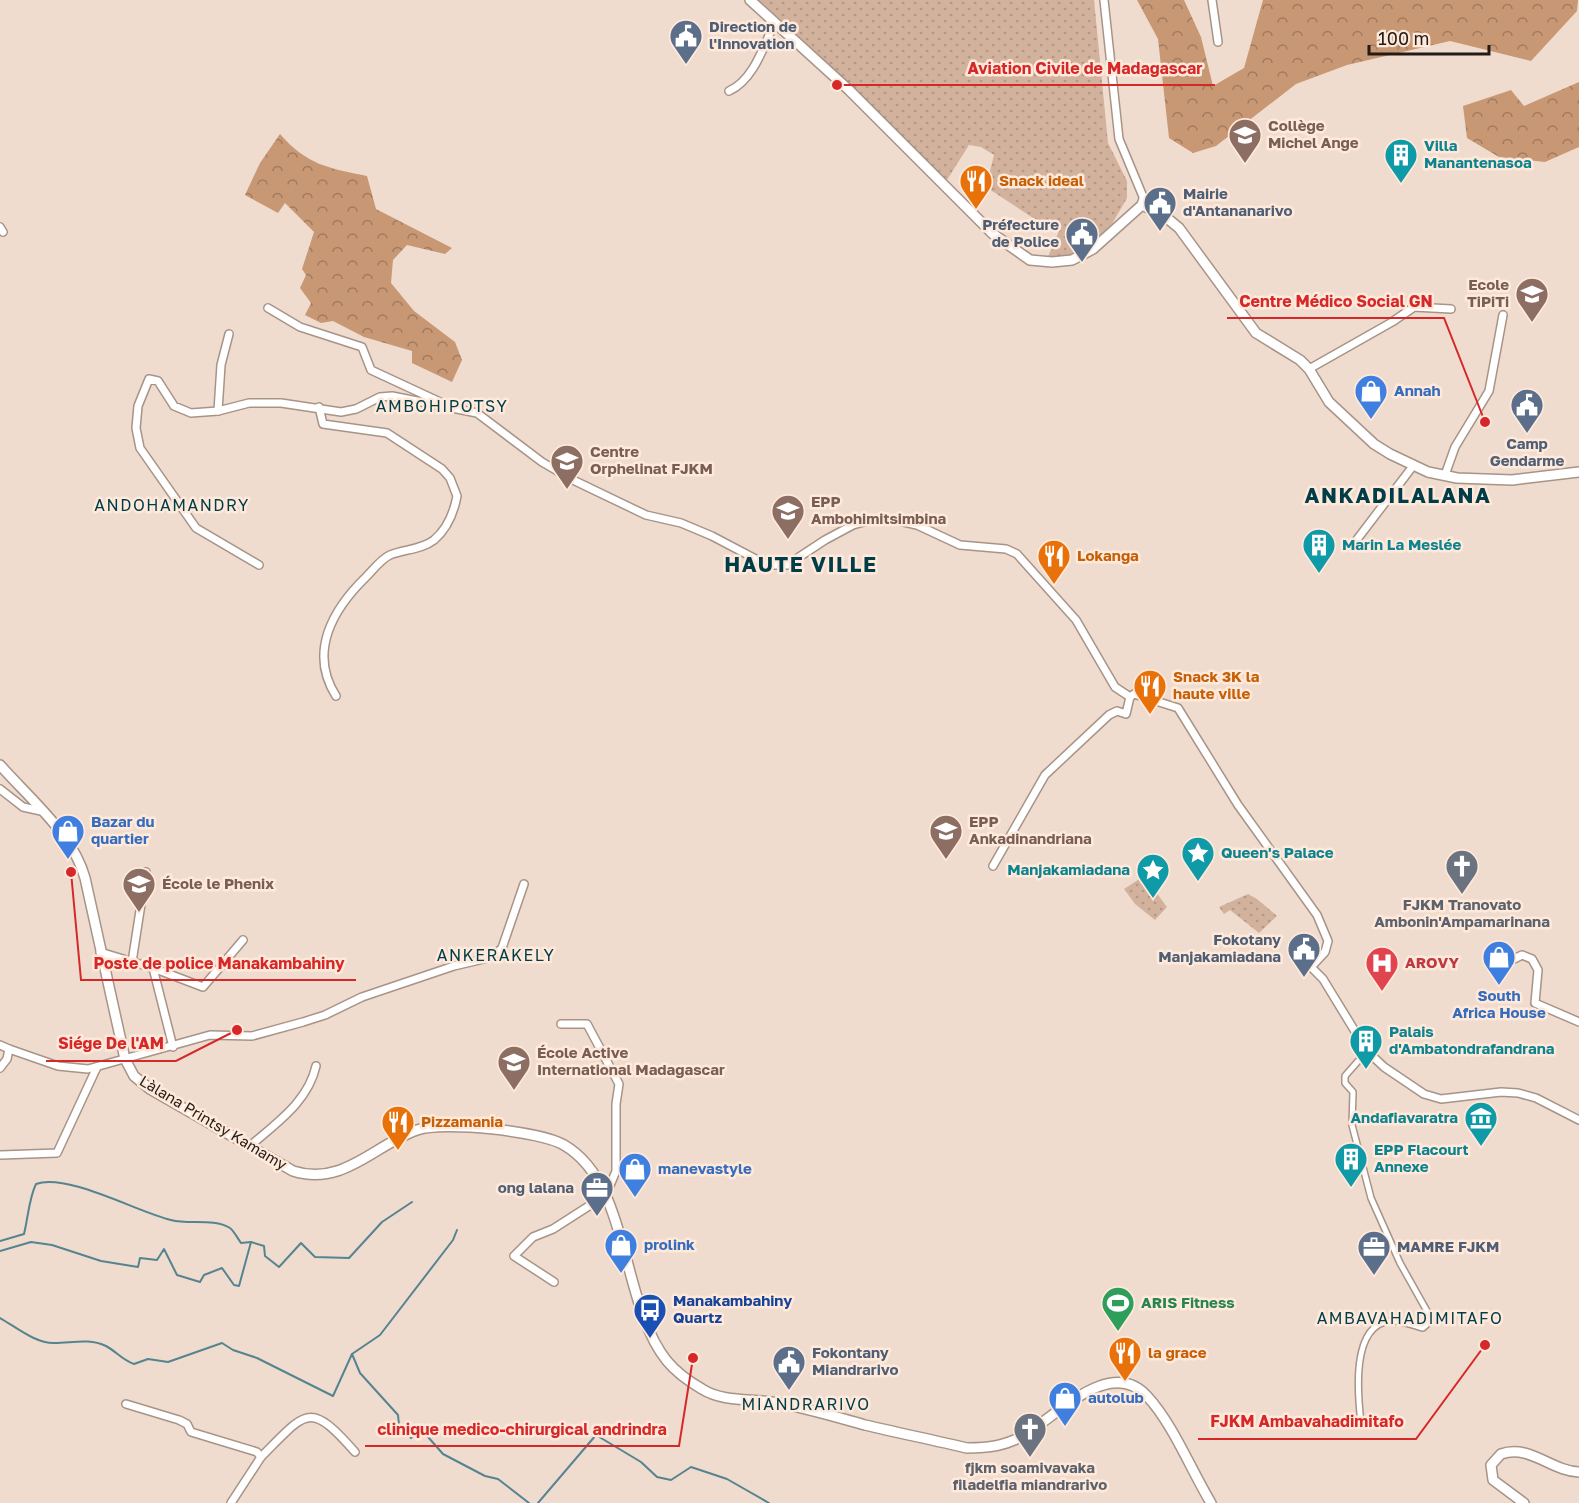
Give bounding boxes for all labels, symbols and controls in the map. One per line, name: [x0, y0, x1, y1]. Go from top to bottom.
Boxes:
place label: Direction de l'Innovation: [709, 17, 797, 52]
public building icon: Direction de l'Innovation: [668, 18, 704, 65]
scale bar: [1369, 18, 1489, 56]
text: 100 m: [1378, 27, 1429, 49]
callout: Aviation Civile de Madagascar: [956, 51, 1215, 85]
text: Aviation Civile de Madagascar: [968, 58, 1202, 78]
place label: Collège Michel Ange: [1268, 116, 1359, 151]
school or university icon: Collège Michel Ange: [1227, 117, 1263, 164]
place label: Villa Manantenasoa: [1424, 136, 1532, 171]
building icon: Villa Manantenasoa: [1383, 137, 1419, 184]
restaurant icon: Snack ideal: [958, 163, 994, 210]
place label: Snack ideal: [999, 171, 1084, 189]
place label: Mairie d'Antananarivo: [1183, 184, 1292, 219]
public building icon: Mairie d'Antananarivo: [1142, 185, 1178, 232]
place label: Préfecture de Police: [982, 215, 1059, 250]
public building icon: Préfecture de Police: [1064, 216, 1100, 263]
place label: Ecole TiPiTi: [1467, 275, 1509, 310]
school or university icon: Ecole TiPiTi: [1514, 276, 1550, 323]
callout: Centre Médico Social GN: [1227, 284, 1444, 318]
text: Centre Médico Social GN: [1239, 291, 1433, 311]
shop icon: Annah: [1353, 373, 1389, 420]
place label: Annah: [1394, 381, 1441, 399]
public building icon: Camp Gendarme: [1509, 387, 1545, 434]
district label: AMBOHIPOTSY: [376, 396, 508, 416]
place label: Camp Gendarme: [1490, 434, 1564, 469]
place label: Centre Orphelinat FJKM: [590, 442, 713, 477]
school or university icon: Centre Orphelinat FJKM: [549, 443, 585, 490]
district label: ANKADILALANA: [1305, 482, 1491, 508]
place label: EPP Ambohimitsimbina: [811, 492, 946, 527]
school or university icon: EPP Ambohimitsimbina: [770, 493, 806, 540]
district label: ANDOHAMANDRY: [94, 495, 250, 515]
building icon: Marin La Meslée: [1301, 527, 1337, 574]
place label: Marin La Meslée: [1342, 535, 1461, 553]
restaurant icon: Lokanga: [1036, 538, 1072, 585]
place label: Lokanga: [1077, 546, 1139, 564]
district label: HAUTE VILLE: [724, 551, 878, 577]
place label: Snack 3K la haute ville: [1173, 667, 1260, 702]
restaurant icon: Snack 3K la haute ville: [1132, 668, 1168, 715]
place label: Bazar du quartier: [91, 812, 154, 847]
place label: EPP Ankadinandriana: [969, 812, 1092, 847]
shop icon: Bazar du quartier: [50, 813, 86, 860]
school or university icon: EPP Ankadinandriana: [928, 813, 964, 860]
place icon: Queen's Palace: [1180, 835, 1216, 882]
place label: Queen's Palace: [1221, 843, 1334, 861]
church icon: FJKM Tranovato Ambonin'Ampamarinana: [1444, 848, 1480, 895]
place icon: Manjakamiadana: [1135, 852, 1171, 899]
place label: Manjakamiadana: [1007, 860, 1130, 878]
school or university icon: École le Phenix: [121, 866, 157, 913]
place label: École le Phenix: [162, 874, 274, 892]
place label: FJKM Tranovato Ambonin'Ampamarinana: [1374, 895, 1550, 930]
place label: Fokotany Manjakamiadana: [1158, 930, 1281, 965]
public building icon: Fokotany Manjakamiadana: [1286, 931, 1322, 978]
shop icon: South Africa House: [1481, 939, 1517, 986]
district label: ANKERAKELY: [437, 945, 555, 965]
hospital icon: AROVY: [1364, 945, 1400, 992]
callout: Poste de police Manakambahiny: [81, 946, 356, 980]
text: Poste de police Manakambahiny: [93, 953, 345, 973]
place label: AROVY: [1405, 953, 1459, 971]
place label: South Africa House: [1452, 986, 1546, 1021]
place label: Palais d'Ambatondrafandrana: [1389, 1022, 1555, 1057]
building icon: Palais d'Ambatondrafandrana: [1348, 1023, 1384, 1070]
callout: Siége De l'AM: [46, 1027, 176, 1061]
text: Siége De l'AM: [58, 1033, 164, 1053]
place label: École Active International Madagascar: [537, 1043, 725, 1078]
school or university icon: École Active International Madagascar: [496, 1044, 532, 1091]
street label: Làlana Printsy Kamamy: [137, 1071, 291, 1174]
museum icon: Andafiavaratra: [1463, 1100, 1499, 1147]
restaurant icon: Pizzamania: [380, 1104, 416, 1151]
place label: Andafiavaratra: [1350, 1108, 1458, 1126]
place label: Pizzamania: [421, 1112, 503, 1130]
place label: EPP Flacourt Annexe: [1374, 1140, 1469, 1175]
building icon: EPP Flacourt Annexe: [1333, 1141, 1369, 1188]
shop icon: manevastyle: [617, 1151, 653, 1198]
place label: manevastyle: [658, 1159, 752, 1177]
office icon: ong lalana: [579, 1170, 615, 1217]
place label: ong lalana: [498, 1178, 574, 1196]
shop icon: prolink: [603, 1227, 639, 1274]
office icon: MAMRE FJKM: [1356, 1229, 1392, 1276]
place label: prolink: [644, 1235, 695, 1253]
place label: MAMRE FJKM: [1397, 1237, 1499, 1255]
sports icon: ARIS Fitness: [1100, 1285, 1136, 1332]
place label: Manakambahiny Quartz: [673, 1291, 792, 1326]
bus stop icon: Manakambahiny Quartz: [632, 1292, 668, 1339]
place label: ARIS Fitness: [1141, 1293, 1235, 1311]
district label: AMBAVAHADIMITAFO: [1317, 1308, 1503, 1328]
restaurant icon: la grace: [1107, 1335, 1143, 1382]
place label: Fokontany Miandrarivo: [812, 1343, 898, 1378]
place label: la grace: [1148, 1343, 1207, 1361]
public building icon: Fokontany Miandrarivo: [771, 1344, 807, 1391]
shop icon: autolub: [1047, 1380, 1083, 1427]
place label: autolub: [1088, 1388, 1144, 1406]
district label: MIANDRARIVO: [741, 1394, 871, 1414]
callout: FJKM Ambavahadimitafo: [1198, 1405, 1416, 1439]
church icon: fjkm soamivavaka filadelfia miandrarivo: [1012, 1411, 1048, 1458]
text: FJKM Ambavahadimitafo: [1210, 1411, 1404, 1431]
callout: clinique medico-chirurgical andrindra: [365, 1412, 679, 1446]
text: clinique medico-chirurgical andrindra: [377, 1419, 667, 1439]
place label: fjkm soamivavaka filadelfia miandrarivo: [953, 1458, 1107, 1493]

